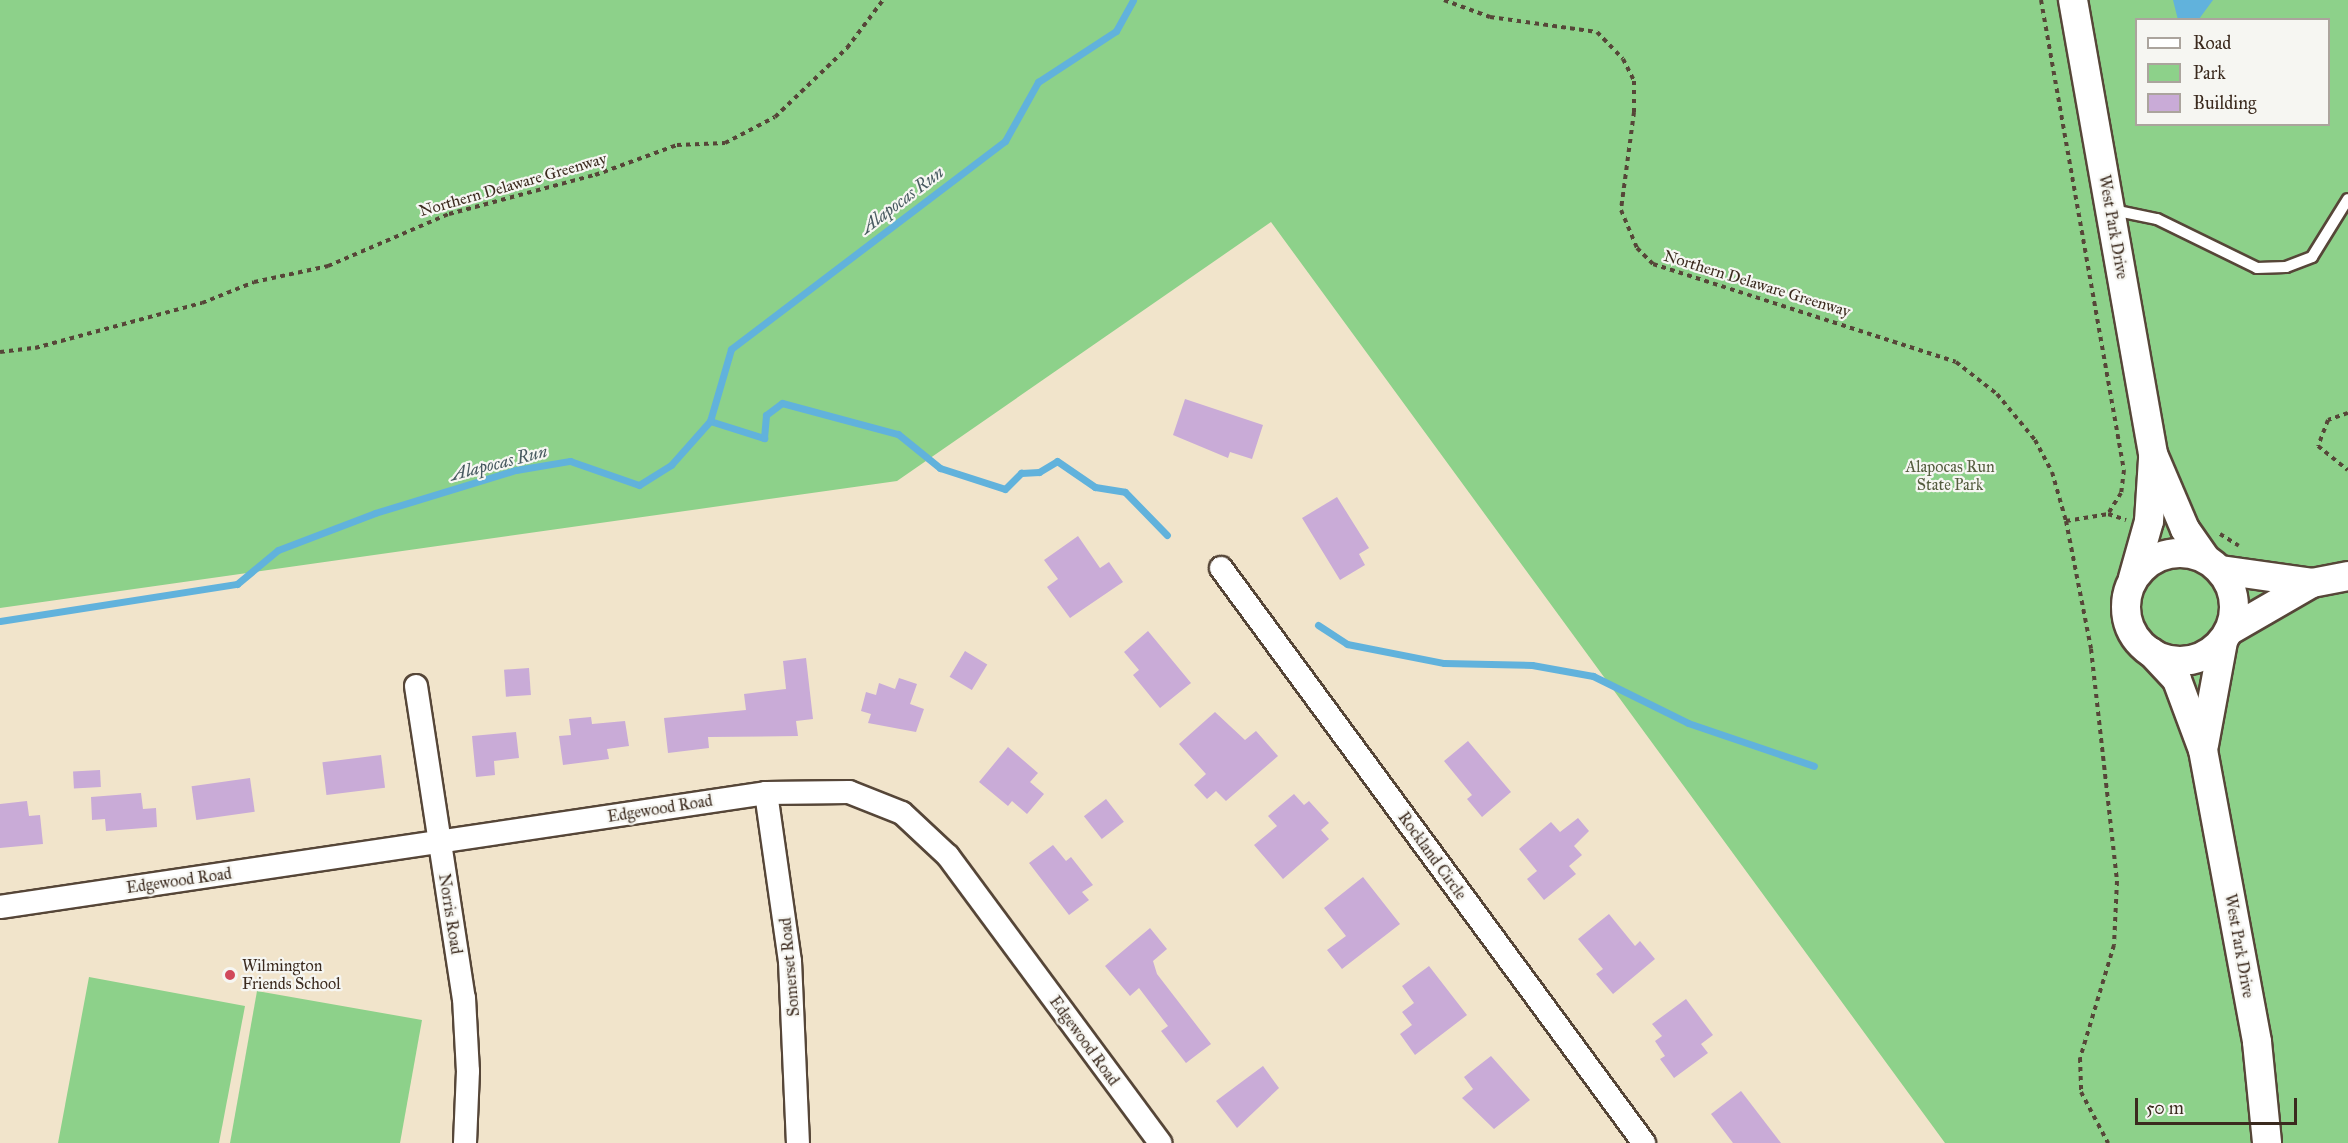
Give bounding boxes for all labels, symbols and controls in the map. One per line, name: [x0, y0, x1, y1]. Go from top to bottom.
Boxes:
legend: [2135, 18, 2330, 126]
text: Road: [2193, 32, 2231, 54]
text: Park: [2193, 62, 2226, 84]
text: Building: [2193, 92, 2256, 114]
street label: Northern Delaware Greenway: [417, 149, 609, 221]
water label: Alapocas Run: [856, 162, 948, 238]
street label: West Park Drive: [2094, 173, 2132, 281]
street label: Northern Delaware Greenway: [1661, 246, 1853, 322]
water label: Alapocas Run: [448, 441, 550, 485]
park label: Alapocas Run State Park: [1905, 457, 1995, 495]
street label: Edgewood Road: [606, 791, 714, 827]
street label: Rockland Circle: [1394, 808, 1470, 904]
street label: Edgewood Road: [125, 864, 233, 898]
street label: Norris Road: [434, 872, 466, 956]
street label: West Park Drive: [2220, 892, 2258, 1000]
street label: Somerset Road: [776, 917, 804, 1017]
place label: Wilmington Friends School: [242, 956, 340, 994]
marker: Wilmington Friends School: [223, 968, 237, 982]
street label: Edgewood Road: [1045, 993, 1123, 1089]
scale bar: [2138, 1086, 2300, 1124]
text: 50 m: [2146, 1097, 2184, 1119]

